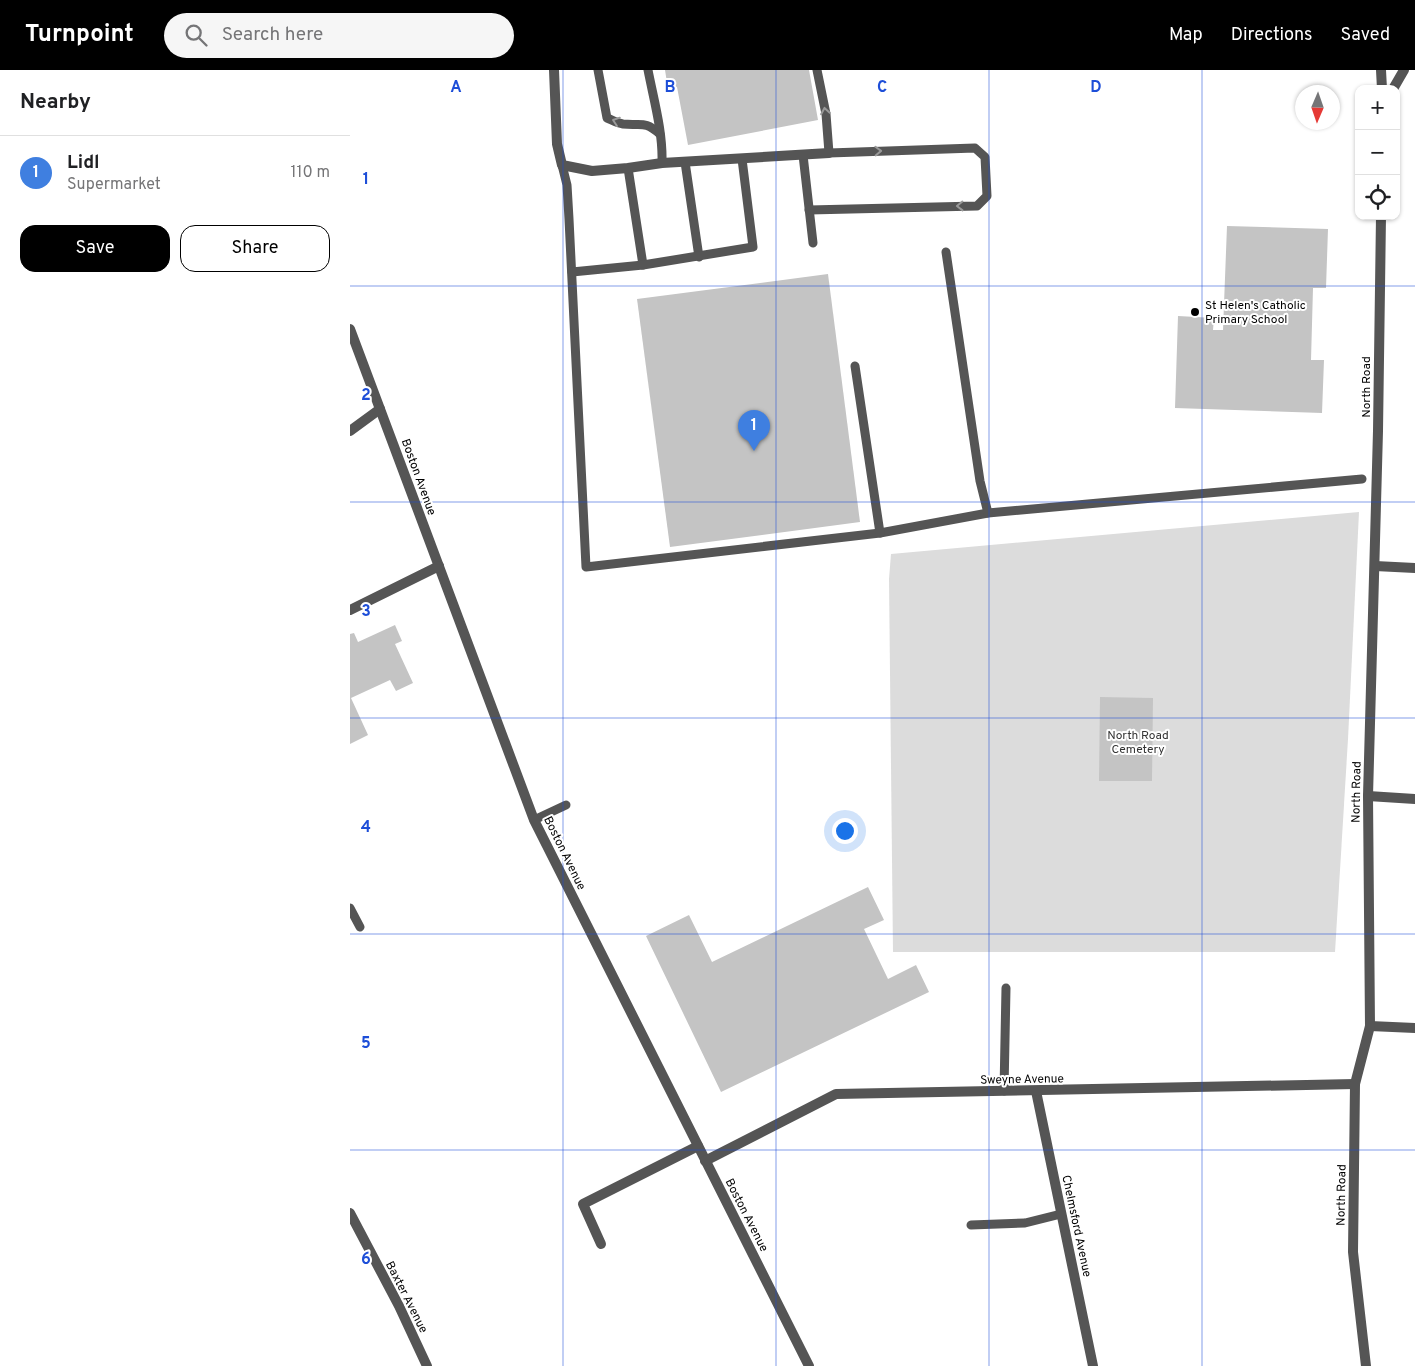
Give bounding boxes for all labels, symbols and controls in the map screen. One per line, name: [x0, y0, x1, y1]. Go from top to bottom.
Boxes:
search box: [164, 13, 514, 58]
text: Turnpoint: [25, 20, 134, 50]
icon: search: [182, 21, 210, 49]
text: Search here: [222, 23, 323, 47]
text: Map: [1169, 24, 1203, 47]
text: Directions: [1231, 24, 1313, 47]
text: Saved: [1341, 24, 1390, 47]
text: A: [450, 78, 462, 98]
text: B: [664, 78, 676, 98]
text: C: [877, 78, 887, 98]
text: D: [1090, 78, 1102, 98]
north arrow: [1295, 85, 1340, 130]
map controls: [1355, 85, 1400, 220]
button: +: [1355, 85, 1400, 130]
text: Nearby: [20, 89, 91, 116]
one-way arrow: [821, 107, 831, 116]
one-way arrow: [612, 117, 621, 127]
button: −: [1355, 130, 1400, 175]
one-way arrow: [874, 146, 882, 157]
text: Lidl: [67, 151, 100, 175]
text: 1: [33, 163, 39, 183]
text: 110 m: [290, 163, 330, 183]
text: 1: [363, 170, 369, 190]
text: Supermarket: [67, 175, 161, 195]
button: locate: [1355, 175, 1400, 220]
one-way arrow: [956, 201, 964, 212]
button: Save: [20, 225, 170, 272]
button: Share: [180, 225, 330, 272]
place label: St Helen's Catholic Primary School: [1205, 298, 1306, 328]
marker: St Helen's Catholic Primary School: [1189, 306, 1201, 318]
street label: North Road: [1359, 356, 1375, 418]
text: 2: [361, 386, 371, 406]
pin: 1: [738, 410, 770, 451]
street label: Boston Avenue: [397, 437, 439, 518]
text: 3: [361, 602, 371, 622]
park label: North Road Cemetery: [1107, 728, 1169, 758]
street label: North Road: [1348, 761, 1366, 823]
street label: Boston Avenue: [539, 814, 589, 893]
text: 4: [361, 818, 371, 838]
your location: [832, 818, 858, 844]
text: 5: [361, 1034, 371, 1054]
street label: Sweyne Avenue: [980, 1071, 1064, 1089]
street label: North Road: [1333, 1164, 1351, 1226]
street label: Chelmsford Avenue: [1057, 1174, 1095, 1279]
street label: Boston Avenue: [721, 1176, 771, 1255]
text: 6: [361, 1250, 371, 1270]
street label: Baxter Avenue: [381, 1259, 431, 1336]

